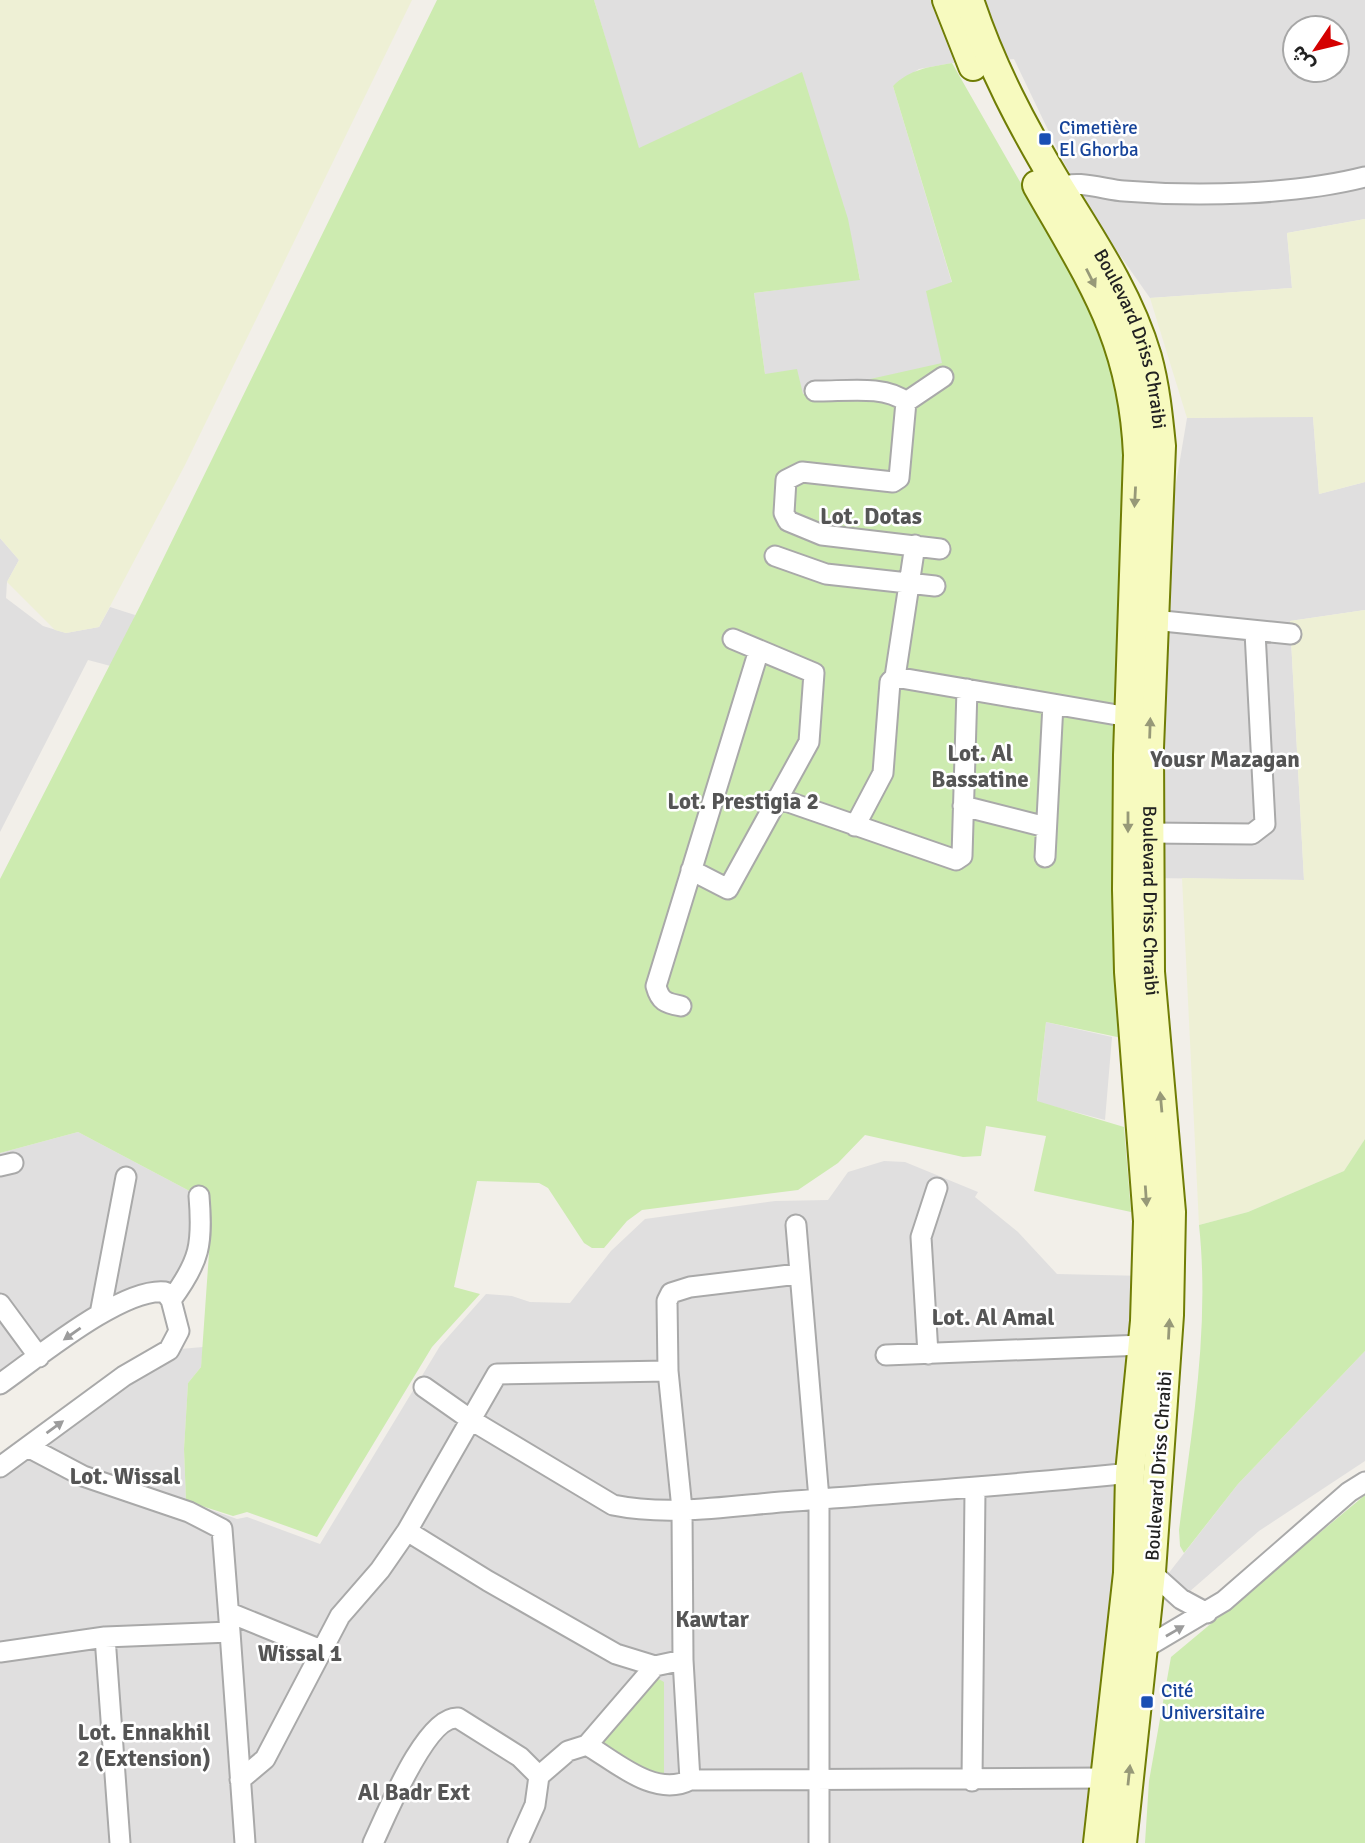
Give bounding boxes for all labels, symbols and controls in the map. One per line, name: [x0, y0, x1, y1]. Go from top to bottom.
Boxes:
north arrow: [1281, 14, 1351, 84]
text: ش: [1286, 41, 1320, 76]
place label: Cimetière El Ghorba: [1059, 116, 1139, 162]
marker: Cimetière El Ghorba: [1037, 131, 1053, 147]
street label: Boulevard Driss Chraibi: [1088, 245, 1171, 430]
one-way arrow: [1085, 268, 1096, 288]
one-way arrow: [1130, 486, 1141, 508]
district label: Lot. Dotas: [820, 502, 922, 531]
one-way arrow: [1144, 717, 1156, 739]
district label: Lot. Al Bassatine: [931, 739, 1029, 794]
district label: Yousr Mazagan: [1149, 745, 1300, 774]
district label: Lot. Prestigia 2: [667, 787, 819, 816]
street label: Boulevard Driss Chraibi: [1137, 805, 1164, 997]
one-way arrow: [1122, 812, 1134, 834]
one-way arrow: [1155, 1091, 1166, 1113]
one-way arrow: [1141, 1185, 1152, 1207]
district label: Lot. Al Amal: [931, 1303, 1055, 1332]
one-way arrow: [1163, 1318, 1174, 1340]
one-way arrow: [63, 1327, 81, 1341]
street label: Boulevard Driss Chraibi: [1140, 1370, 1178, 1562]
one-way arrow: [46, 1420, 64, 1434]
district label: Lot. Wissal: [69, 1462, 181, 1491]
district label: Kawtar: [675, 1605, 750, 1634]
one-way arrow: [1166, 1625, 1185, 1637]
district label: Wissal 1: [258, 1639, 342, 1668]
place label: Cité Universitaire: [1161, 1679, 1265, 1725]
marker: Cité Universitaire: [1139, 1694, 1155, 1710]
district label: Lot. Ennakhil 2 (Extension): [77, 1718, 211, 1773]
one-way arrow: [1124, 1764, 1135, 1786]
district label: Al Badr Ext: [358, 1778, 471, 1807]

